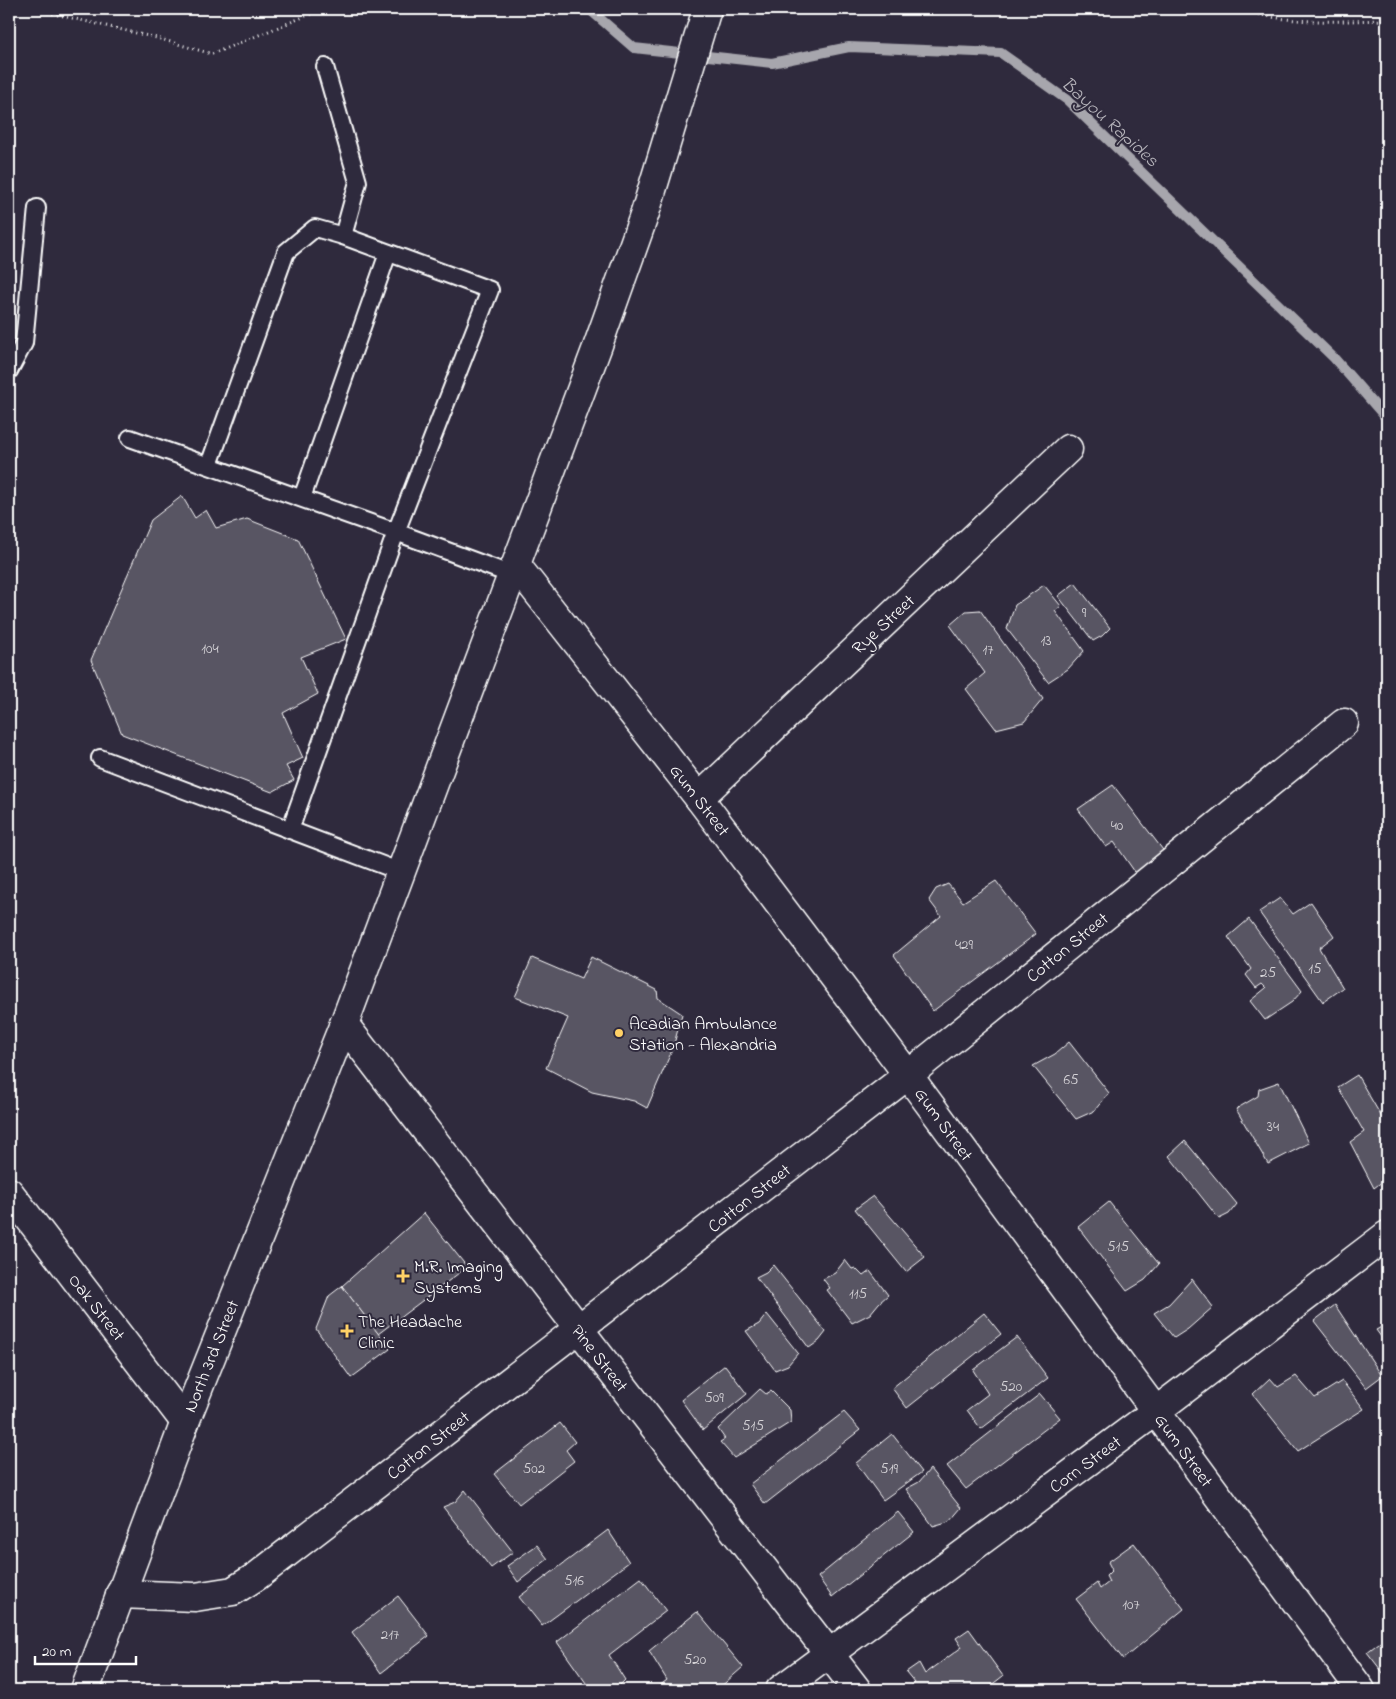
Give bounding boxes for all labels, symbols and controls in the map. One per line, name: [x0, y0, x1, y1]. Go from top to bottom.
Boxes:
water label: Bayou Rapides: [1055, 72, 1164, 174]
street label: Rye Street: [847, 589, 922, 662]
house number: 9: [1082, 602, 1087, 624]
house number: 13: [1041, 630, 1051, 652]
house number: 104: [201, 638, 219, 660]
house number: 17: [983, 639, 993, 661]
street label: Gum Street: [662, 760, 735, 843]
house number: 40: [1111, 815, 1124, 837]
street label: Cotton Street: [1021, 907, 1115, 990]
house number: 429: [955, 934, 974, 956]
house number: 15: [1308, 958, 1322, 980]
house number: 25: [1260, 962, 1276, 984]
place label: Acadian Ambulance Station - Alexandria: [629, 1012, 778, 1059]
marker: Acadian Ambulance Station - Alexandria: [613, 1027, 625, 1039]
house number: 65: [1063, 1069, 1079, 1091]
street label: Gum Street: [907, 1083, 978, 1167]
house number: 34: [1267, 1116, 1279, 1138]
street label: Cotton Street: [703, 1159, 797, 1240]
house number: 515: [1107, 1236, 1129, 1258]
place label: M.R. Imaging Systems: [414, 1255, 503, 1302]
street label: Oak Street: [61, 1269, 130, 1347]
marker: M.R. Imaging Systems: [396, 1269, 410, 1283]
house number: 115: [849, 1283, 867, 1305]
street label: North 3rd Street: [178, 1297, 247, 1417]
place label: The Headache Clinic: [358, 1310, 463, 1357]
street label: Pine Street: [564, 1320, 633, 1399]
marker: The Headache Clinic: [340, 1324, 354, 1338]
house number: 520: [1000, 1376, 1023, 1398]
house number: 509: [704, 1387, 724, 1409]
street label: Cotton Street: [382, 1406, 476, 1487]
street label: Gum Street: [1147, 1409, 1218, 1493]
house number: 515: [742, 1415, 764, 1437]
street label: Corn Street: [1045, 1431, 1128, 1501]
house number: 502: [523, 1458, 546, 1480]
house number: 519: [880, 1458, 898, 1480]
house number: 516: [564, 1570, 584, 1592]
house number: 107: [1122, 1594, 1140, 1616]
house number: 217: [381, 1624, 399, 1646]
scale bar: [35, 1634, 136, 1666]
text: 20 m: [42, 1641, 72, 1663]
house number: 520: [684, 1649, 707, 1671]

